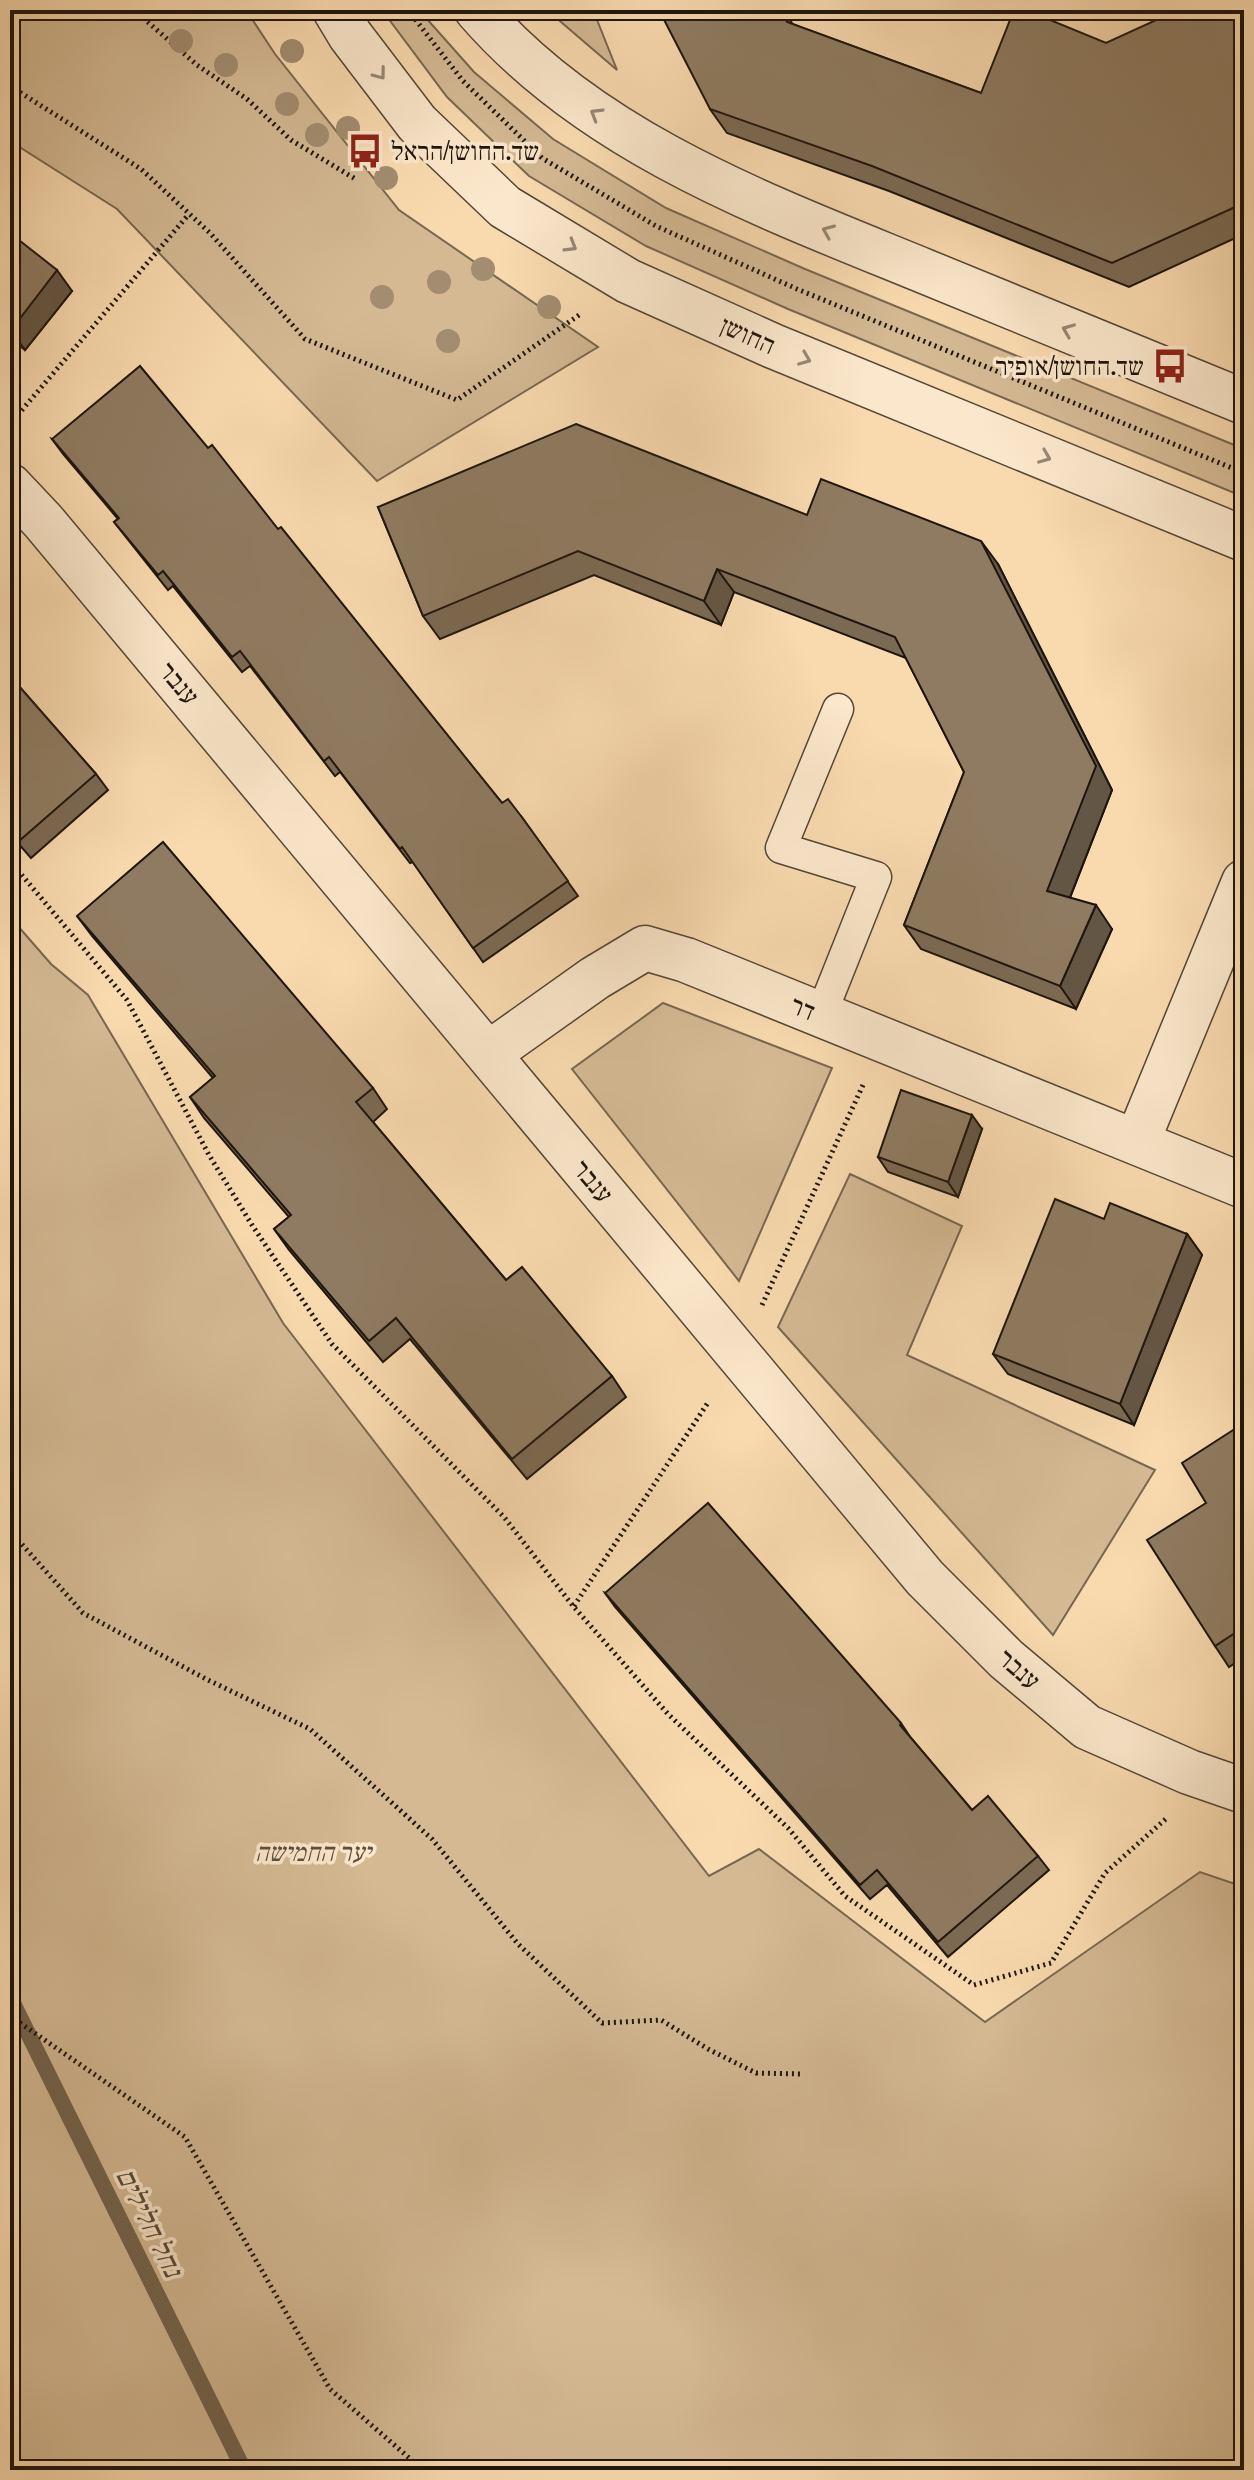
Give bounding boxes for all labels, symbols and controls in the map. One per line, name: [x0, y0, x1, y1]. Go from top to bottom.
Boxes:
one-way arrow: [370, 65, 384, 80]
one-way arrow: [590, 108, 605, 123]
bus stop icon: שד.החושן/הראל: [346, 132, 384, 170]
place label: שד.החושן/הראל: [391, 136, 539, 168]
one-way arrow: [821, 225, 836, 241]
one-way arrow: [562, 237, 577, 252]
street label: החושן: [715, 310, 780, 362]
one-way arrow: [1062, 323, 1076, 340]
bus stop icon: שד.החושן/אופיר: [1151, 347, 1189, 385]
one-way arrow: [797, 349, 811, 366]
place label: שד.החושן/אופיר: [995, 351, 1144, 383]
one-way arrow: [1037, 448, 1052, 464]
street label: ענבר: [151, 656, 205, 712]
street label: דר: [786, 990, 820, 1028]
street label: ענבר: [565, 1154, 619, 1210]
street label: ענבר: [991, 1643, 1046, 1697]
park label: יער החמישה: [255, 1837, 374, 1869]
water label: נחל חלילים: [107, 2162, 191, 2285]

